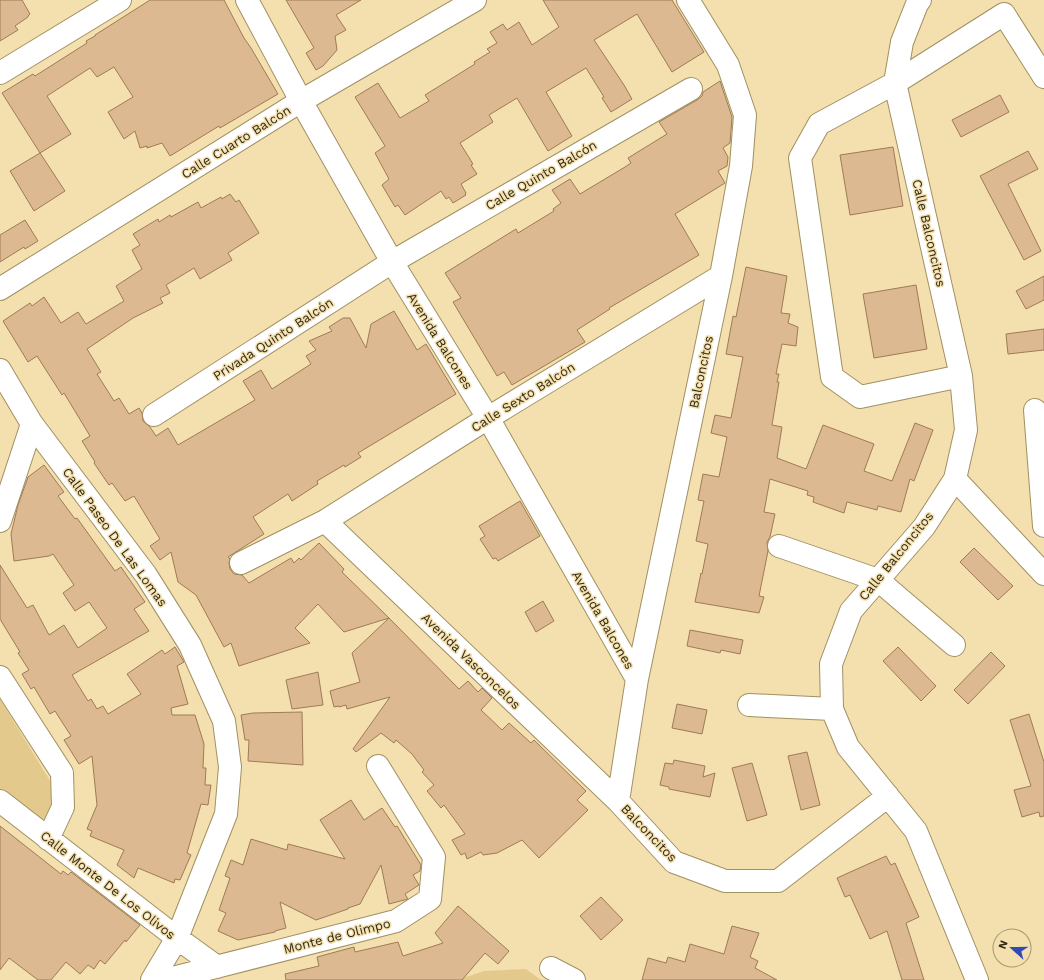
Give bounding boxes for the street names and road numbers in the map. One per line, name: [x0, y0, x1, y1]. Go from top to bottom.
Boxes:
street label: Calle Cuarto Balcón: [179, 102, 293, 182]
street label: Calle Quinto Balcón: [483, 137, 599, 213]
street label: Calle Balconcitos: [909, 178, 949, 288]
street label: Avenida Balcones: [404, 290, 476, 392]
street label: Privada Quinto Balcón: [210, 295, 336, 383]
street label: Balconcitos: [686, 334, 716, 410]
street label: Calle Sexto Balcón: [468, 359, 578, 435]
street label: Calle Paseo De Las Lomas: [60, 465, 170, 609]
street label: Calle Balconcitos: [856, 508, 937, 603]
street label: Avenida Balcones: [569, 568, 637, 672]
street label: Avenida Vasconcelos: [418, 610, 524, 712]
street label: Balconcitos: [618, 801, 680, 865]
street label: Calle Monte De Los Olivos: [38, 828, 178, 942]
street label: Monte de Olimpo: [282, 915, 392, 957]

